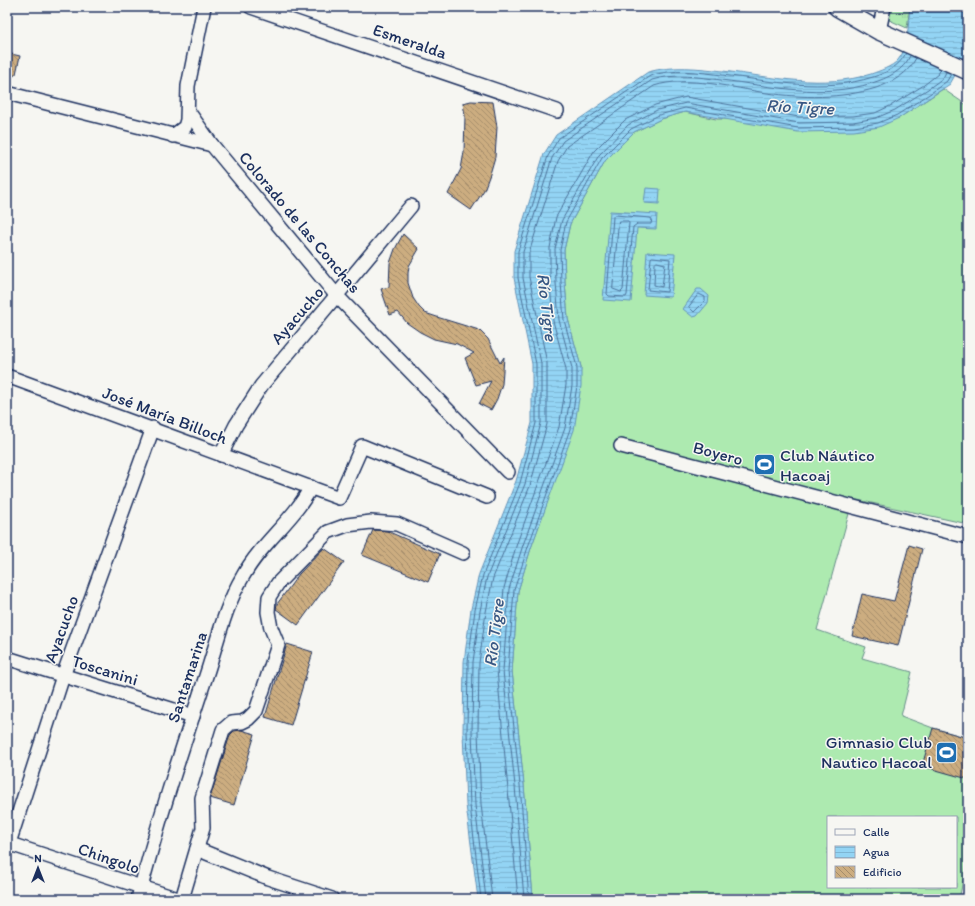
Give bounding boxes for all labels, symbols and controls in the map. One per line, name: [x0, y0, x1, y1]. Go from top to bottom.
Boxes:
street label: Esmeralda: [371, 19, 450, 63]
water label: Río Tigre: [765, 94, 836, 120]
street label: Colorado de las Conchas: [235, 147, 365, 297]
water label: Río Tigre: [532, 272, 562, 343]
street label: Ayacucho: [266, 282, 328, 348]
street label: José María Billoch: [100, 382, 230, 448]
street label: Boyero: [691, 437, 745, 469]
place label: Club Náutico Hacoaj: [780, 445, 875, 485]
sports icon: Club Náutico Hacoaj: [752, 452, 778, 478]
street label: Ayacucho: [40, 593, 82, 665]
water label: Río Tigre: [479, 597, 509, 668]
street label: Santamarina: [163, 629, 211, 725]
street label: Toscanini: [69, 650, 141, 690]
place label: Gimnasio Club Nautico Hacoal: [821, 732, 932, 772]
sports icon: Gimnasio Club Nautico Hacoal: [934, 739, 960, 765]
legend: [827, 816, 957, 888]
text: Calle: [863, 825, 890, 839]
street label: Chingolo: [75, 838, 143, 878]
text: Agua: [863, 845, 889, 859]
north arrow: [18, 848, 58, 888]
text: N: [34, 852, 42, 865]
text: Edificio: [863, 865, 902, 879]

